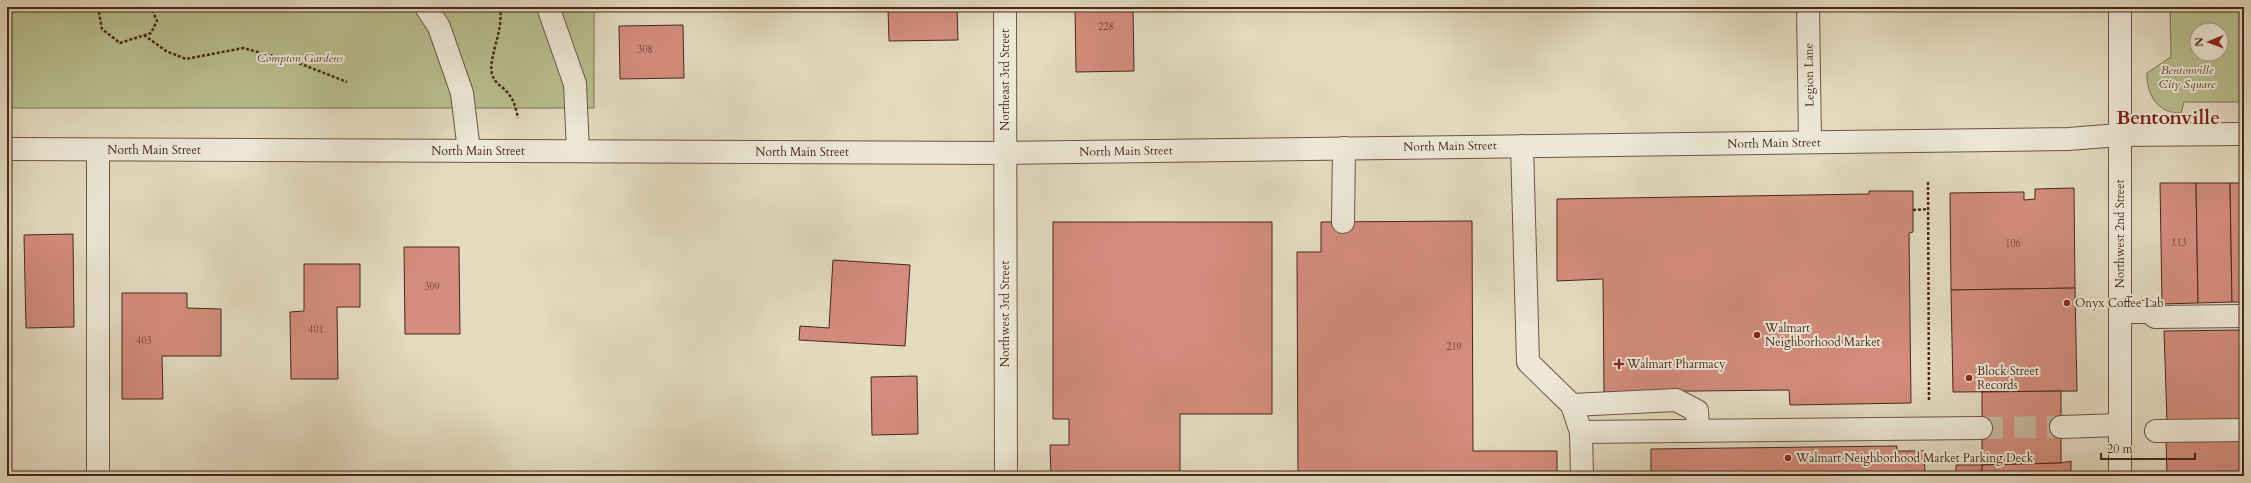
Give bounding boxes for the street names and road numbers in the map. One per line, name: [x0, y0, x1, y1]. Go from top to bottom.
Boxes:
street label: Northeast 3rd Street: [997, 29, 1013, 131]
street label: Legion Lane: [1800, 43, 1818, 107]
street label: North Main Street: [1727, 134, 1821, 152]
street label: North Main Street: [1403, 137, 1497, 155]
street label: North Main Street: [107, 142, 201, 158]
street label: North Main Street: [1079, 142, 1173, 160]
street label: North Main Street: [431, 143, 525, 159]
street label: North Main Street: [755, 144, 849, 160]
street label: Northwest 2nd Street: [2112, 179, 2128, 289]
street label: Northwest 3rd Street: [997, 261, 1013, 367]

